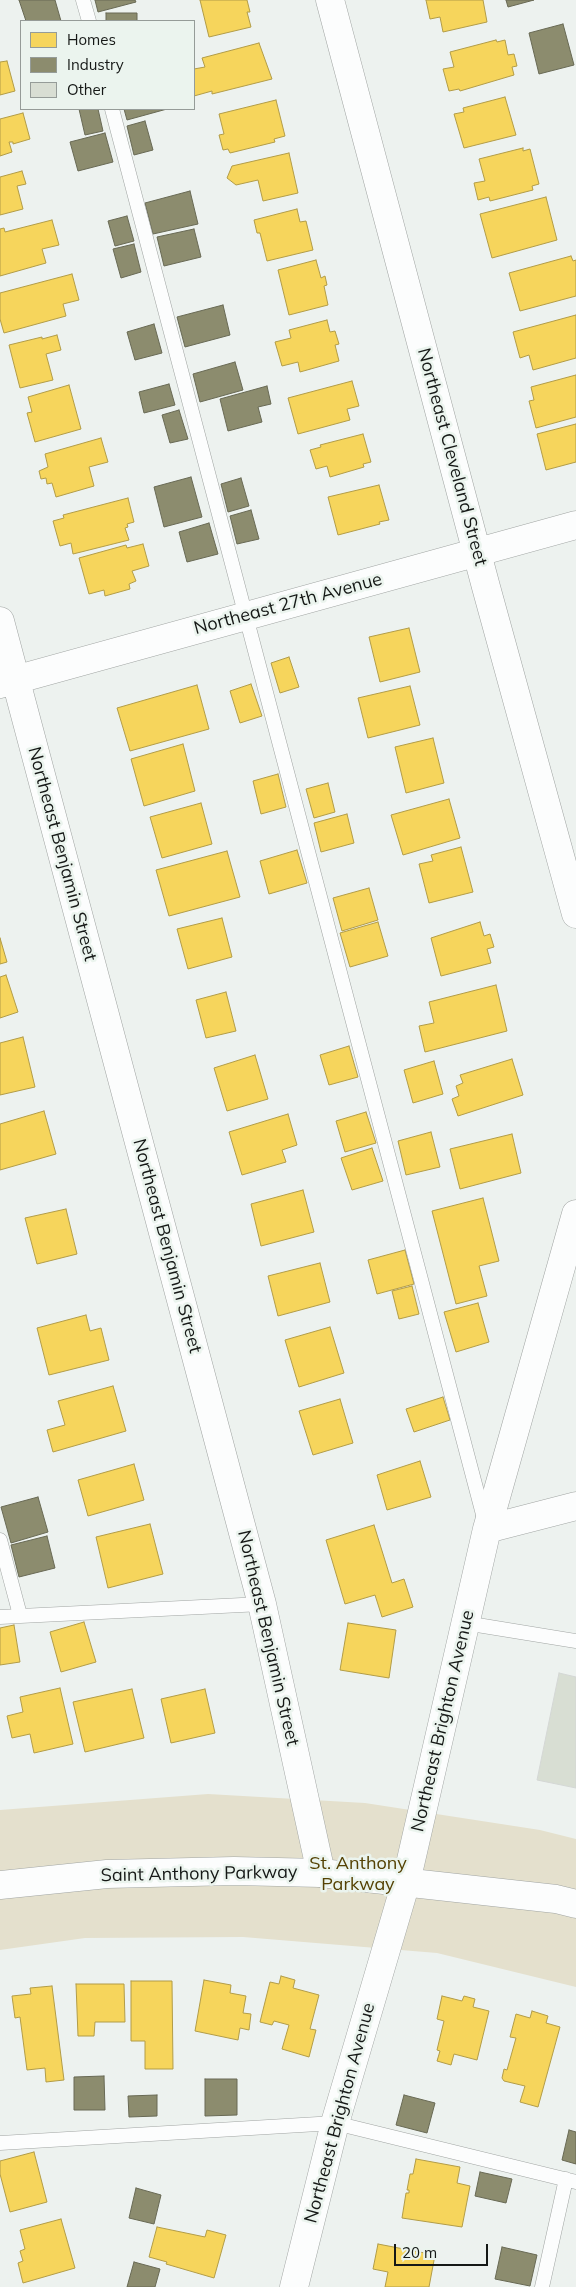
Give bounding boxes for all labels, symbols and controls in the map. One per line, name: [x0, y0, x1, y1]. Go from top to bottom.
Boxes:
legend: [20, 20, 195, 110]
text: Homes: [67, 30, 116, 49]
text: Industry: [67, 55, 124, 74]
text: Other: [67, 80, 106, 99]
street label: Northeast Cleveland Street: [413, 346, 491, 568]
street label: Northeast 27th Avenue: [192, 568, 384, 640]
street label: Northeast Benjamin Street: [23, 745, 101, 963]
street label: Northeast Benjamin Street: [128, 1137, 206, 1355]
street label: Northeast Benjamin Street: [233, 1528, 303, 1748]
street label: Northeast Brighton Avenue: [407, 1608, 479, 1834]
park label: St. Anthony Parkway: [309, 1853, 407, 1896]
street label: Saint Anthony Parkway: [100, 1861, 298, 1887]
street label: Northeast Brighton Avenue: [300, 2001, 380, 2225]
scale bar: [396, 2234, 490, 2266]
text: 20 m: [402, 2243, 437, 2262]

